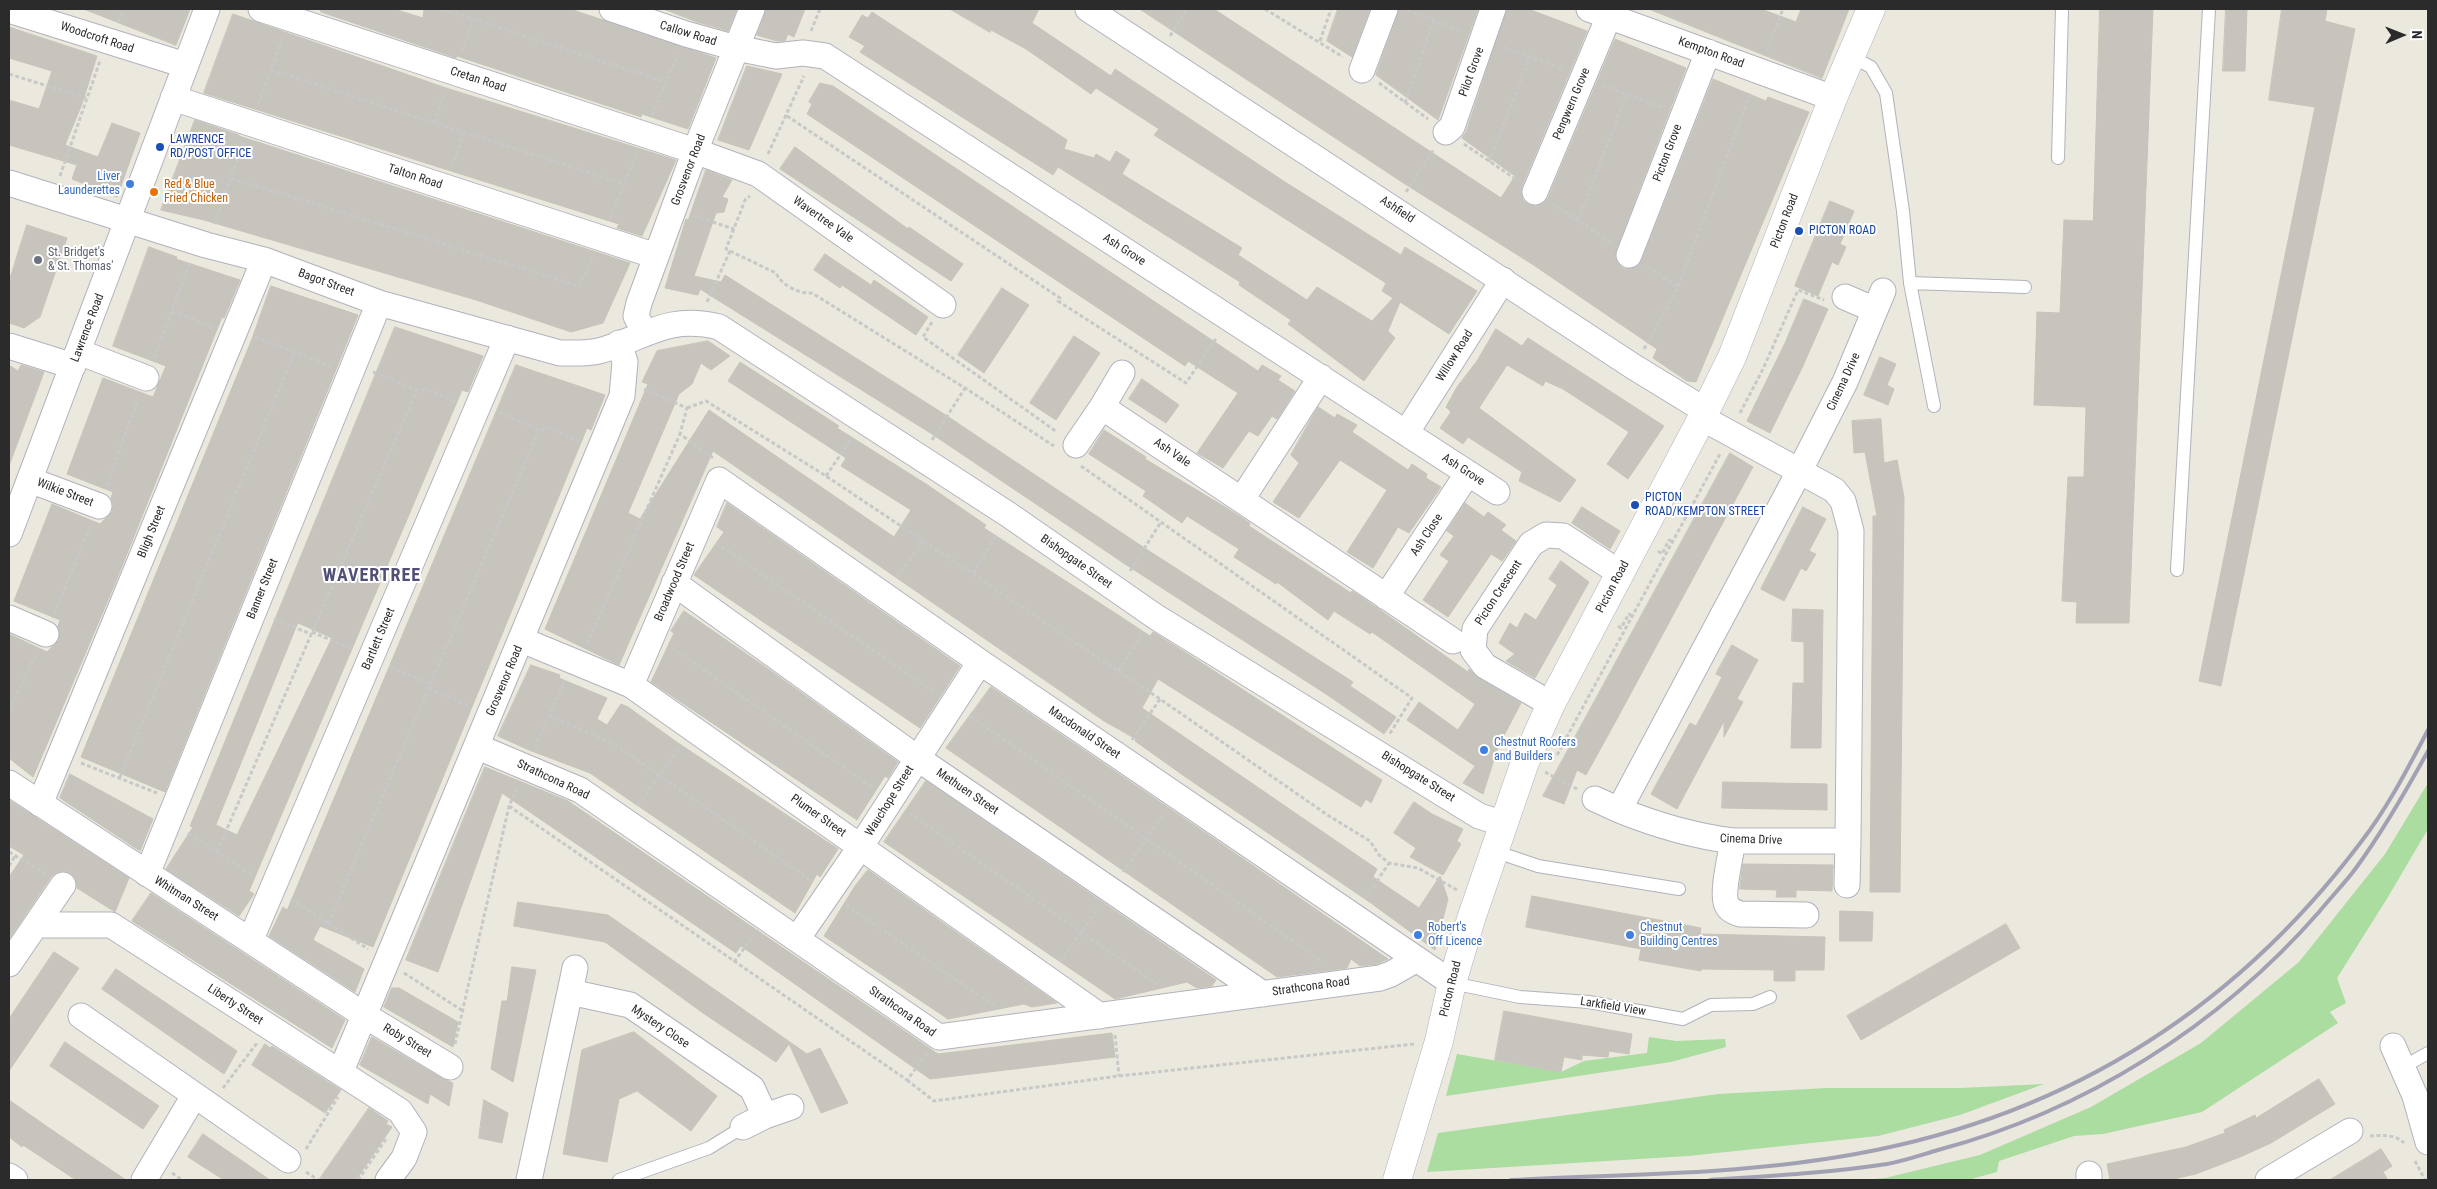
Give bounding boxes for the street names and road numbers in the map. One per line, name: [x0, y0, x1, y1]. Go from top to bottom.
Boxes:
street label: Woodcroft Road: [59, 19, 135, 57]
street label: Callow Road: [658, 19, 718, 49]
street label: Kempton Road: [1676, 34, 1746, 72]
street label: Pilot Grove: [1456, 45, 1488, 99]
street label: Cretan Road: [448, 64, 508, 96]
street label: Pengwern Grove: [1550, 66, 1594, 142]
street label: Picton Grove: [1650, 122, 1686, 184]
street label: Grosvenor Road: [669, 132, 709, 208]
street label: Talton Road: [386, 161, 444, 193]
street label: Picton Road: [1768, 192, 1802, 250]
street label: Wavertree Vale: [790, 194, 856, 246]
street label: Ashfield: [1377, 194, 1417, 226]
street label: Ash Grove: [1100, 231, 1148, 269]
street label: Bagot Street: [296, 266, 356, 300]
street label: Lawrence Road: [68, 292, 108, 364]
street label: Willow Road: [1434, 328, 1476, 384]
street label: Cinema Drive: [1824, 351, 1864, 413]
street label: Ash Vale: [1151, 435, 1193, 471]
street label: Ash Grove: [1439, 451, 1487, 489]
street label: Wilkie Street: [35, 476, 95, 510]
street label: Bligh Street: [135, 504, 169, 560]
street label: Ash Close: [1408, 511, 1446, 559]
street label: Bishopgate Street: [1037, 532, 1115, 592]
street label: Broadwood Street: [652, 540, 698, 624]
street label: Banner Street: [244, 557, 282, 621]
street label: Picton Crescent: [1473, 558, 1525, 628]
street label: Picton Road: [1593, 558, 1633, 616]
street label: Bartlett Street: [359, 606, 399, 672]
street label: Grosvenor Road: [484, 644, 526, 718]
street label: Macdonald Street: [1045, 704, 1123, 762]
street label: Bishopgate Street: [1378, 749, 1458, 805]
street label: Strathcona Road: [514, 757, 592, 803]
street label: Wauchope Street: [863, 763, 917, 839]
street label: Methuen Street: [933, 766, 1001, 818]
street label: Plumer Street: [787, 792, 849, 840]
street label: Cinema Drive: [1720, 832, 1782, 848]
street label: Whitman Street: [151, 874, 221, 924]
street label: Picton Road: [1437, 960, 1465, 1018]
street label: Strathcona Road: [1271, 974, 1351, 1000]
street label: Liberty Street: [205, 982, 265, 1028]
street label: Strathcona Road: [866, 984, 938, 1040]
street label: Larkfield View: [1579, 995, 1647, 1019]
street label: Mystery Close: [628, 1002, 692, 1052]
street label: Roby Street: [380, 1021, 434, 1061]

